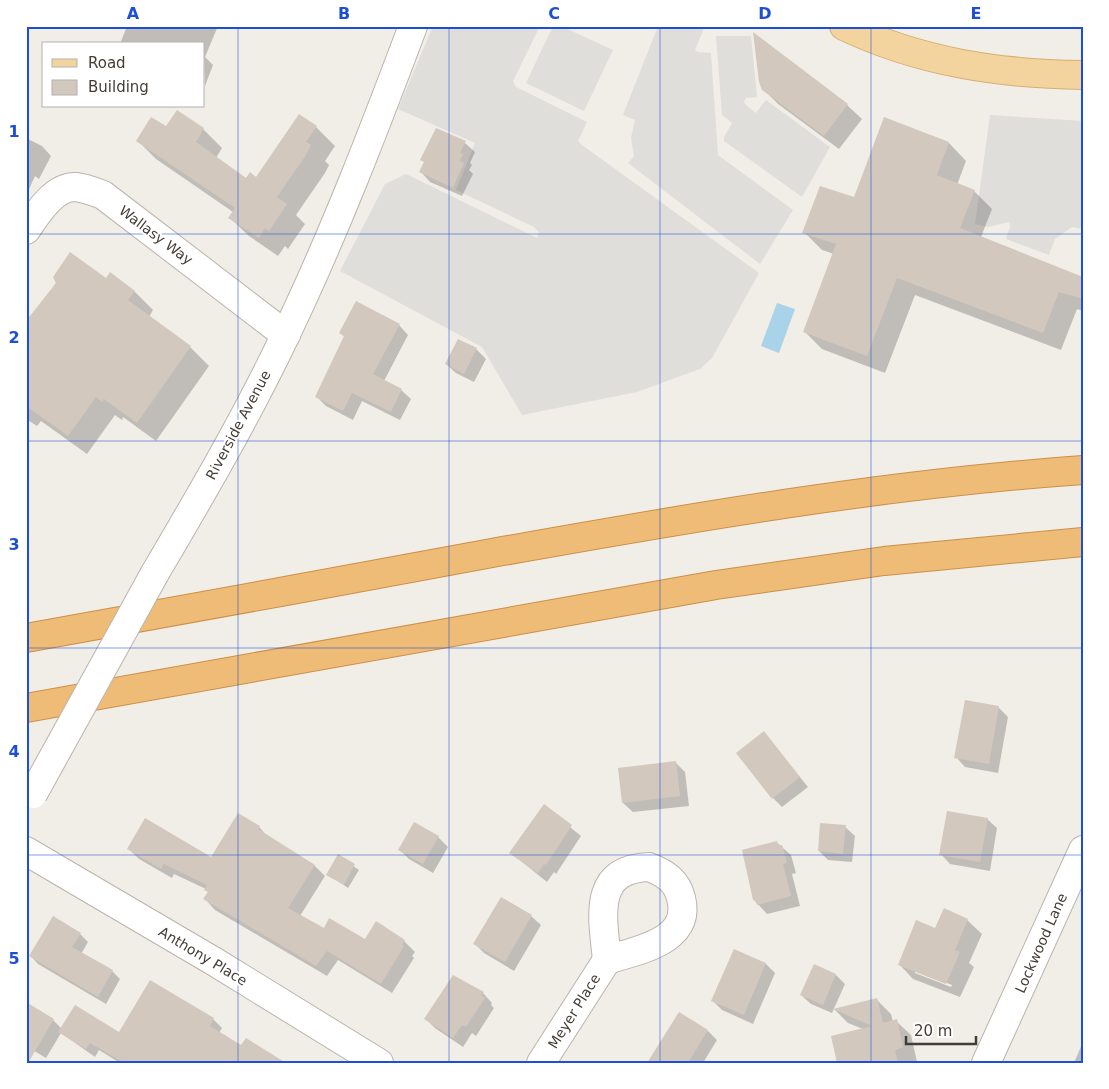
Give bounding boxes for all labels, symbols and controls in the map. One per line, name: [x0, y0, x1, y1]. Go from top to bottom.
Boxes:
text: A: [127, 4, 140, 23]
text: B: [338, 4, 350, 23]
text: C: [548, 4, 560, 23]
text: D: [758, 4, 772, 23]
text: E: [971, 4, 981, 23]
legend: [42, 42, 205, 108]
text: Road: [88, 54, 126, 72]
text: Building: [88, 78, 149, 96]
text: 1: [8, 122, 20, 141]
street label: Wallasy Way: [116, 202, 196, 268]
text: 2: [8, 328, 20, 347]
street label: Riverside Avenue: [202, 368, 274, 482]
text: 3: [8, 535, 20, 554]
text: 4: [8, 742, 20, 761]
street label: Lockwood Lane: [1012, 891, 1070, 995]
street label: Anthony Place: [156, 923, 250, 989]
text: 5: [8, 949, 20, 968]
street label: Meyer Place: [545, 971, 603, 1051]
scale bar: [906, 1014, 976, 1046]
text: 20 m: [914, 1022, 952, 1040]

